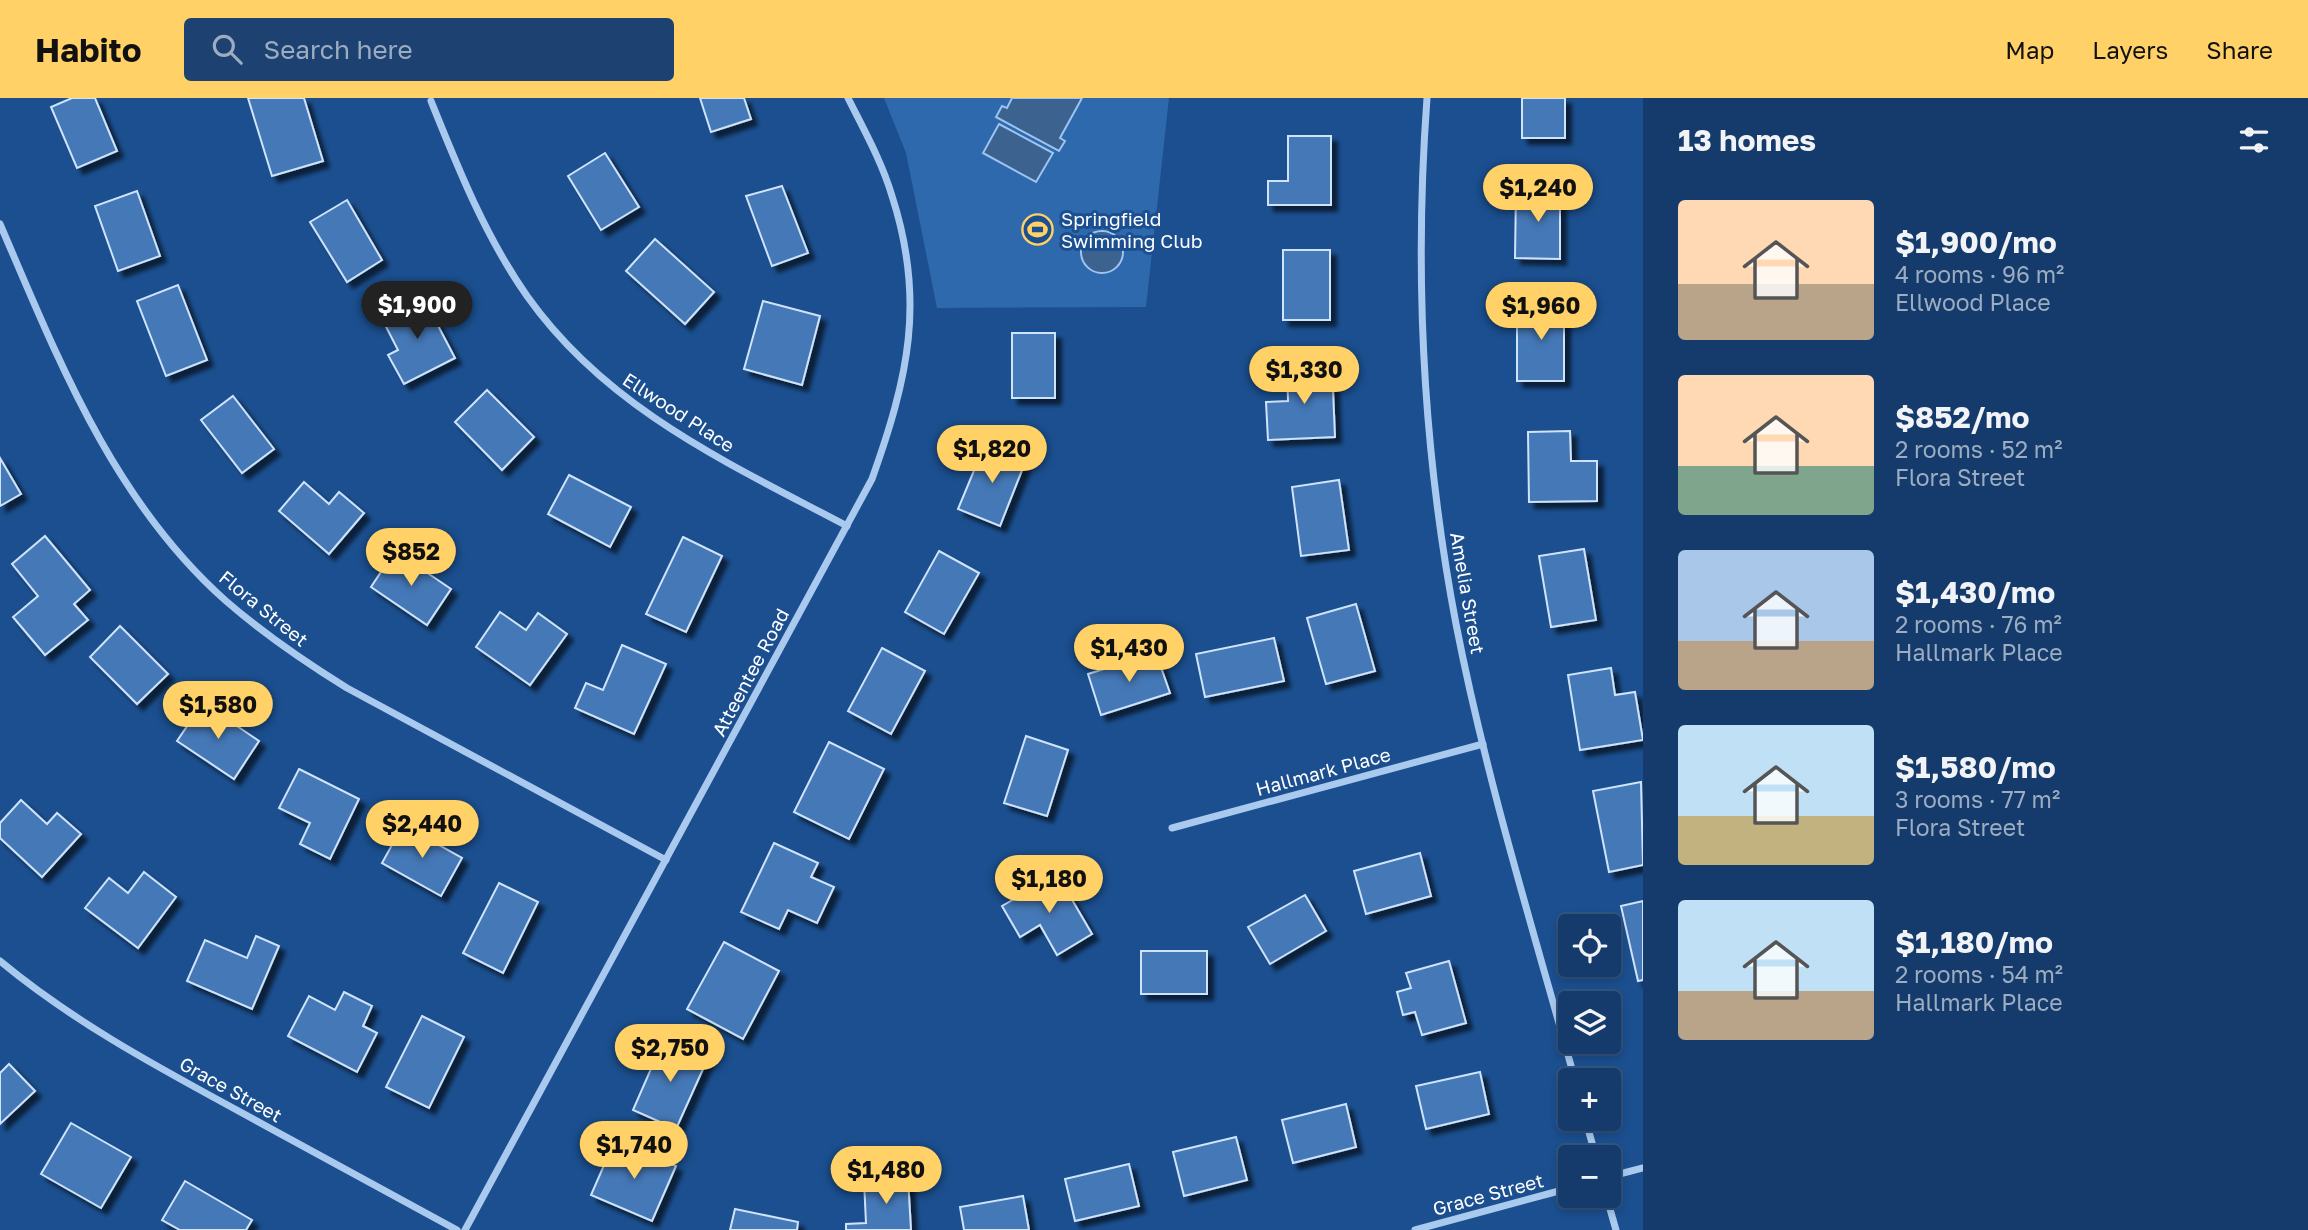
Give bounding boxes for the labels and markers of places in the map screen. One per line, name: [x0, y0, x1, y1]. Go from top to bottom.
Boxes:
pin: $1,240: [1481, 164, 1595, 224]
place label: Springfield Swimming Club: [1061, 207, 1202, 252]
sports icon: Springfield Swimming Club: [1021, 212, 1055, 246]
pin: $1,900: [360, 282, 474, 341]
pin: $1,960: [1484, 282, 1598, 342]
pin: $1,330: [1247, 346, 1361, 406]
pin: $1,820: [935, 426, 1049, 485]
pin: $852: [370, 528, 452, 588]
pin: $1,430: [1072, 624, 1186, 684]
pin: $1,580: [161, 682, 275, 741]
pin: $2,440: [365, 800, 479, 860]
pin: $1,180: [992, 856, 1106, 915]
pin: $2,750: [613, 1024, 727, 1084]
pin: $1,740: [577, 1122, 691, 1181]
pin: $1,480: [829, 1146, 943, 1206]

